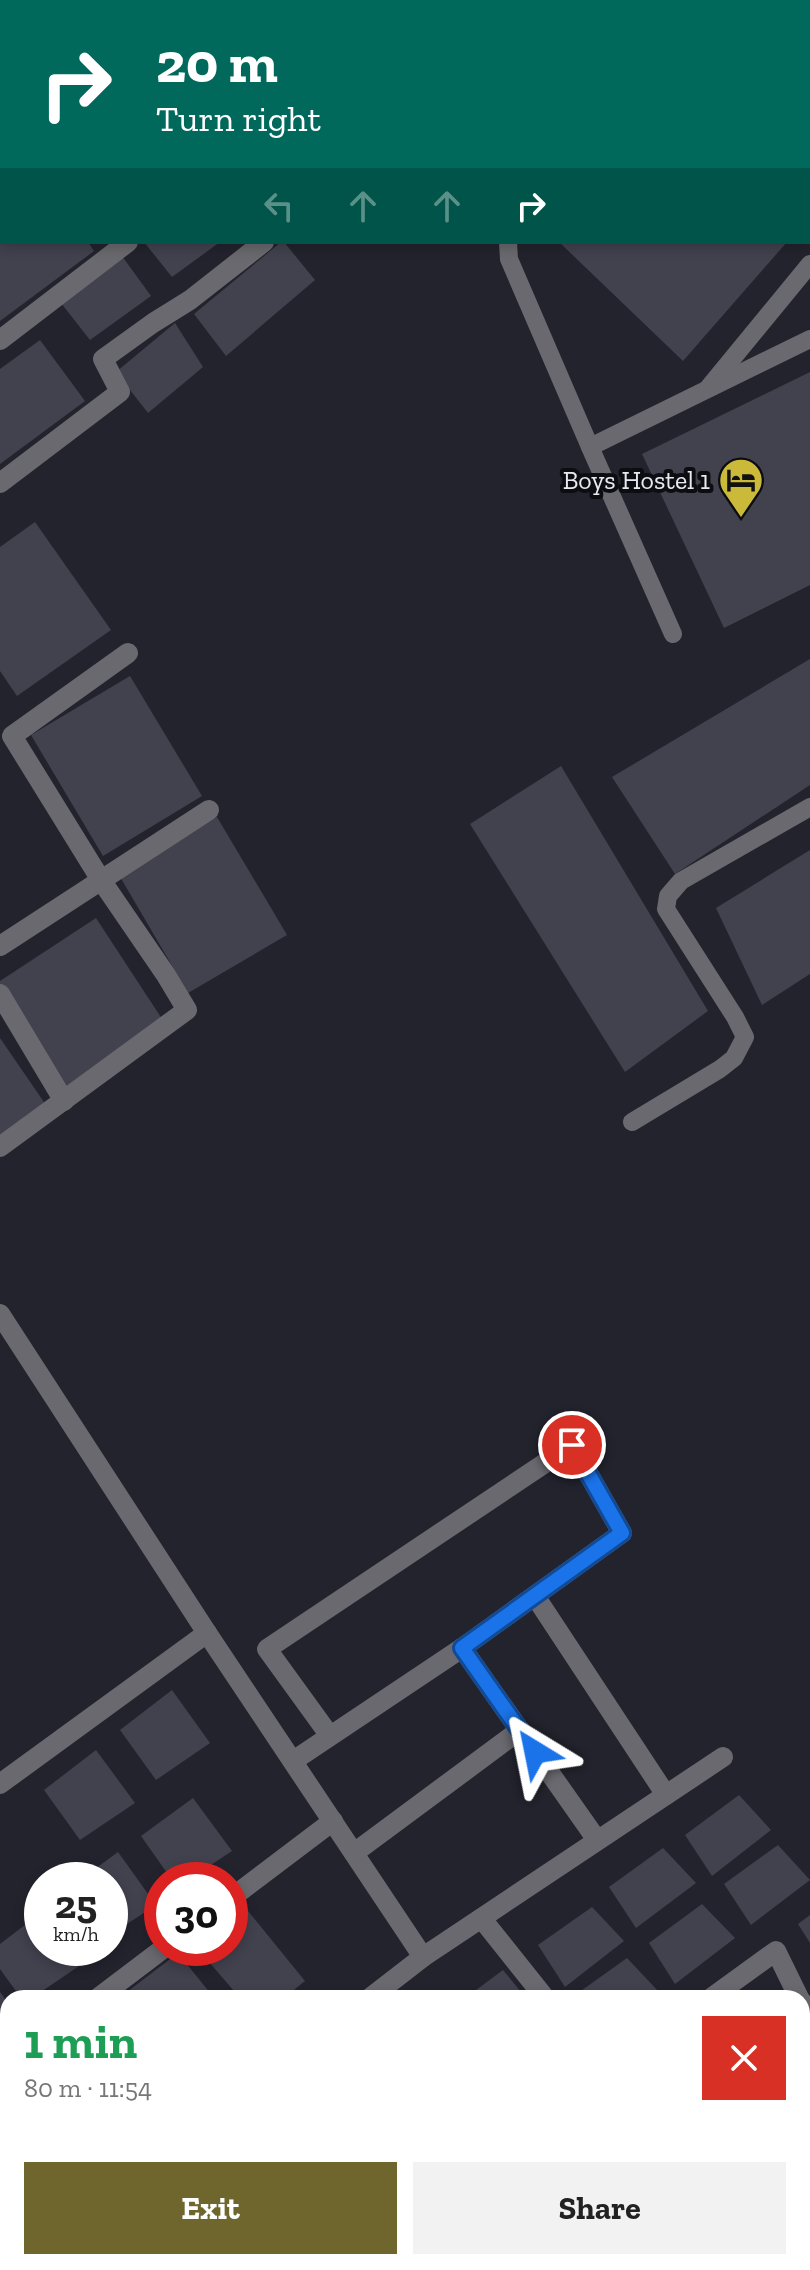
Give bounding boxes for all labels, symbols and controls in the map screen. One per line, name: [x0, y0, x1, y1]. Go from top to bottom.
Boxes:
text: 20 m: [156, 29, 278, 96]
icon: right: [24, 32, 128, 136]
text: Turn right: [156, 97, 321, 140]
icon: left: [257, 184, 301, 228]
icon: ahead: [341, 184, 385, 228]
icon: ahead: [425, 184, 469, 228]
icon: right: [509, 184, 553, 228]
hotel icon: Boys Hostel 1: [717, 456, 765, 519]
place label: Boys Hostel 1: [563, 464, 710, 496]
pin: [538, 1411, 606, 1479]
icon: arrive: [550, 1423, 594, 1467]
position arrow: [493, 1710, 577, 1794]
speed limit sign: 30: [144, 1862, 248, 1966]
text: 25: [55, 1880, 97, 1928]
text: km/h: [53, 1922, 99, 1946]
text: 1 min: [24, 2013, 137, 2070]
button: close: [702, 2016, 786, 2100]
text: 80 m · 11:54: [24, 2072, 152, 2104]
button: Exit: [24, 2162, 397, 2254]
button: Share: [413, 2162, 786, 2254]

